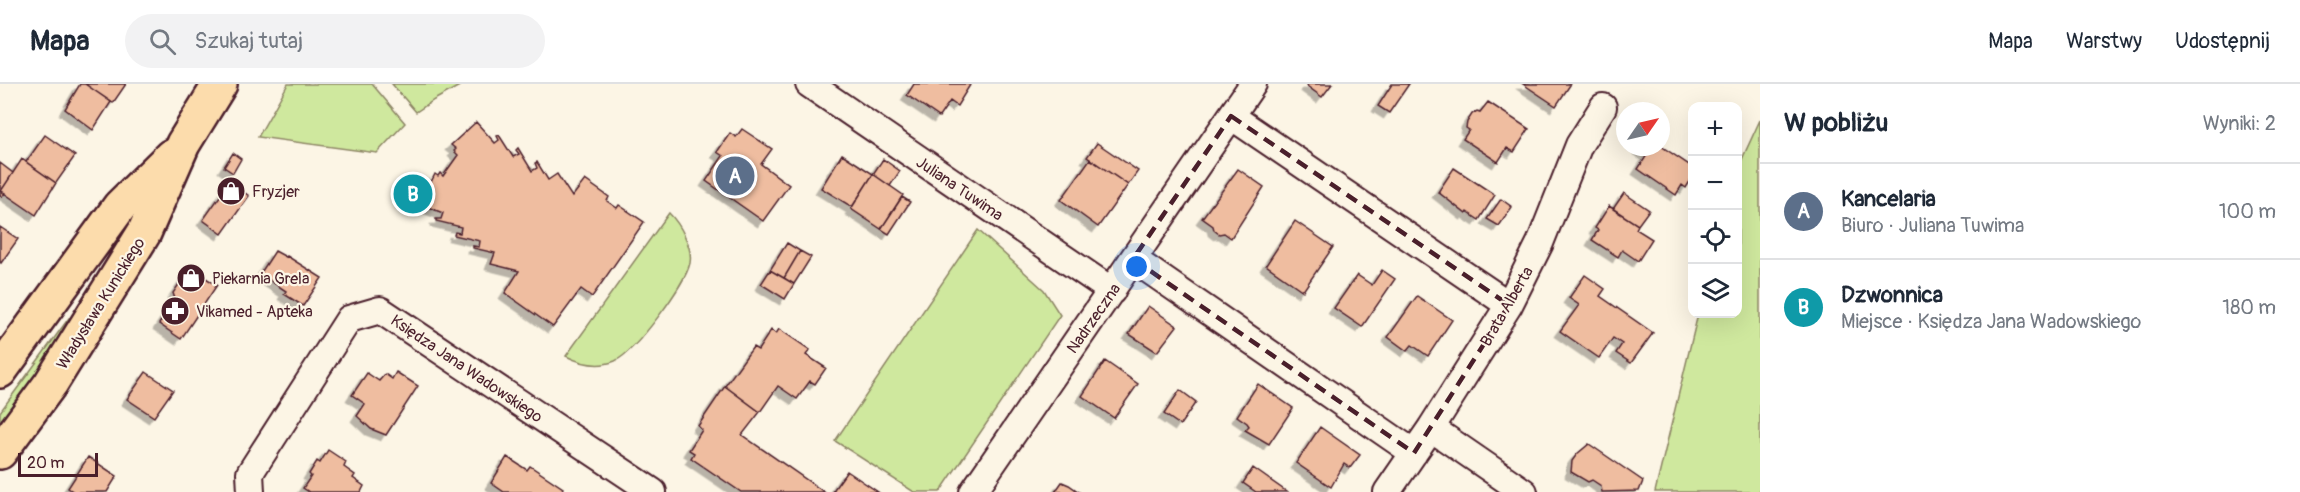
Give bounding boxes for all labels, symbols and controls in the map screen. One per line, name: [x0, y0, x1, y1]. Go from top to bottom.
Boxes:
search box: [125, 14, 545, 68]
text: Mapa: [30, 24, 89, 59]
icon: search: [146, 25, 179, 58]
text: Szukaj tutaj: [194, 27, 303, 55]
text: Mapa: [1988, 28, 2033, 55]
text: Warstwy: [2066, 28, 2142, 55]
text: Udostępnij: [2175, 28, 2270, 55]
north arrow: [1616, 102, 1670, 156]
map controls: [1688, 102, 1742, 318]
button: +: [1688, 102, 1742, 156]
text: W pobliżu: [1784, 107, 1888, 139]
text: Wyniki: 2: [2203, 111, 2276, 136]
street label: Juliana Tuwima: [912, 152, 1007, 225]
pin: A: [716, 154, 754, 199]
button: −: [1688, 156, 1742, 210]
pin: B: [394, 172, 432, 216]
shop icon: Fryzjer: [215, 175, 247, 207]
place label: Fryzjer: [252, 182, 300, 202]
text: Kancelaria: [1841, 185, 1936, 213]
text: A: [1797, 199, 1810, 224]
text: 100 m: [2219, 199, 2276, 224]
button: locate: [1688, 210, 1742, 264]
text: Biuro · Juliana Tuwima: [1841, 213, 2024, 238]
street label: Władysława Kunickiego: [52, 234, 150, 373]
your location: [1122, 252, 1151, 281]
shop icon: Piekarnia Grela: [175, 262, 207, 294]
street label: Brata Alberta: [1476, 263, 1538, 350]
button: layers: [1688, 264, 1742, 318]
place label: Piekarnia Grela: [212, 269, 309, 289]
street label: Nadrzeczna: [1062, 280, 1125, 357]
text: Dzwonnica: [1841, 281, 1943, 309]
pharmacy icon: Vikamed - Apteka: [159, 295, 191, 327]
text: B: [1798, 295, 1809, 320]
text: 180 m: [2222, 295, 2276, 320]
place label: Vikamed - Apteka: [196, 302, 313, 322]
text: Miejsce · Księdza Jana Wadowskiego: [1841, 309, 2141, 334]
street label: Księdza Jana Wadowskiego: [387, 311, 547, 427]
scale bar: [18, 450, 98, 478]
text: 20 m: [27, 453, 65, 473]

